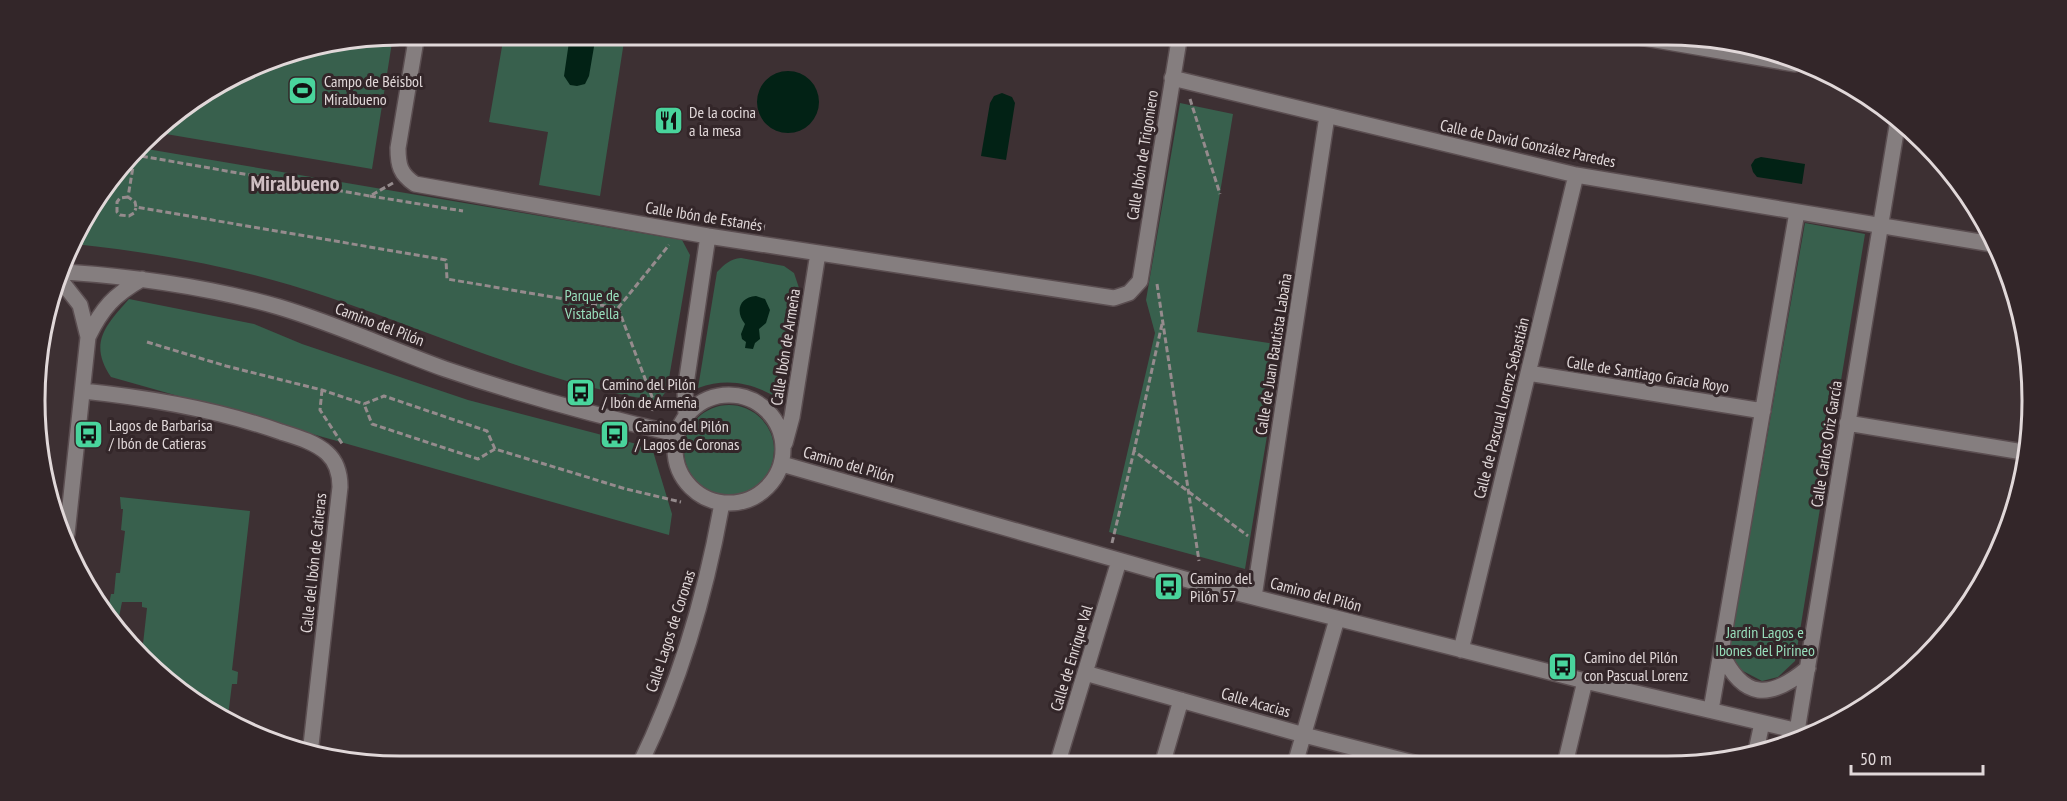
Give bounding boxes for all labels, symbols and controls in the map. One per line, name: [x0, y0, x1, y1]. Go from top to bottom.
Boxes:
place label: Campo de Béisbol Miralbueno: [324, 71, 423, 109]
sports icon: Campo de Béisbol Miralbueno: [287, 74, 319, 106]
street label: Calle Ibón de Trigoniero: [1122, 88, 1162, 221]
place label: De la cocina a la mesa: [689, 102, 756, 140]
restaurant icon: De la cocina a la mesa: [652, 105, 684, 137]
street label: Calle de David González Paredes: [1438, 115, 1618, 171]
district label: Miralbueno: [250, 169, 340, 197]
street label: Calle Ibón de Estanés: [644, 197, 764, 235]
street label: Calle de Juan Bautista Labaña: [1250, 272, 1296, 436]
park label: Parque de Vistabella: [564, 285, 619, 323]
street label: Calle Ibón de Armeña: [766, 287, 804, 407]
street label: Camino del Pilón: [333, 298, 427, 350]
street label: Calle de Pascual Lorenz Sebastián: [1469, 315, 1533, 501]
street label: Calle de Santiago Gracia Royo: [1565, 351, 1731, 397]
place label: Camino del Pilón / Ibón de Armeña: [601, 374, 697, 412]
bus stop icon: Camino del Pilón / Ibón de Armeña: [565, 377, 597, 409]
street label: Calle Carlos Oriz García: [1806, 379, 1846, 509]
place label: Lagos de Barbarisa / Ibón de Catieras: [108, 415, 213, 453]
place label: Camino del Pilón / Lagos de Coronas: [634, 416, 739, 454]
bus stop icon: Lagos de Barbarisa / Ibón de Catieras: [72, 418, 104, 450]
bus stop icon: Camino del Pilón / Lagos de Coronas: [598, 419, 630, 451]
street label: Camino del Pilón: [801, 441, 897, 487]
street label: Calle del Ibón de Catieras: [296, 492, 330, 634]
street label: Calle Lagos de Coronas: [641, 567, 699, 695]
place label: Camino del Pilón 57: [1190, 568, 1252, 606]
bus stop icon: Camino del Pilón 57: [1153, 571, 1185, 603]
street label: Camino del Pilón: [1268, 572, 1364, 616]
street label: Calle de Enrique Val: [1045, 602, 1097, 714]
park label: Jardin Lagos e Ibones del Pirineo: [1715, 622, 1815, 660]
place label: Camino del Pilón con Pascual Lorenz: [1584, 647, 1688, 685]
bus stop icon: Camino del Pilón con Pascual Lorenz: [1547, 650, 1579, 682]
street label: Calle Acacias: [1219, 683, 1293, 721]
scale bar: [1851, 738, 1983, 776]
text: 50 m: [1860, 747, 1892, 770]

